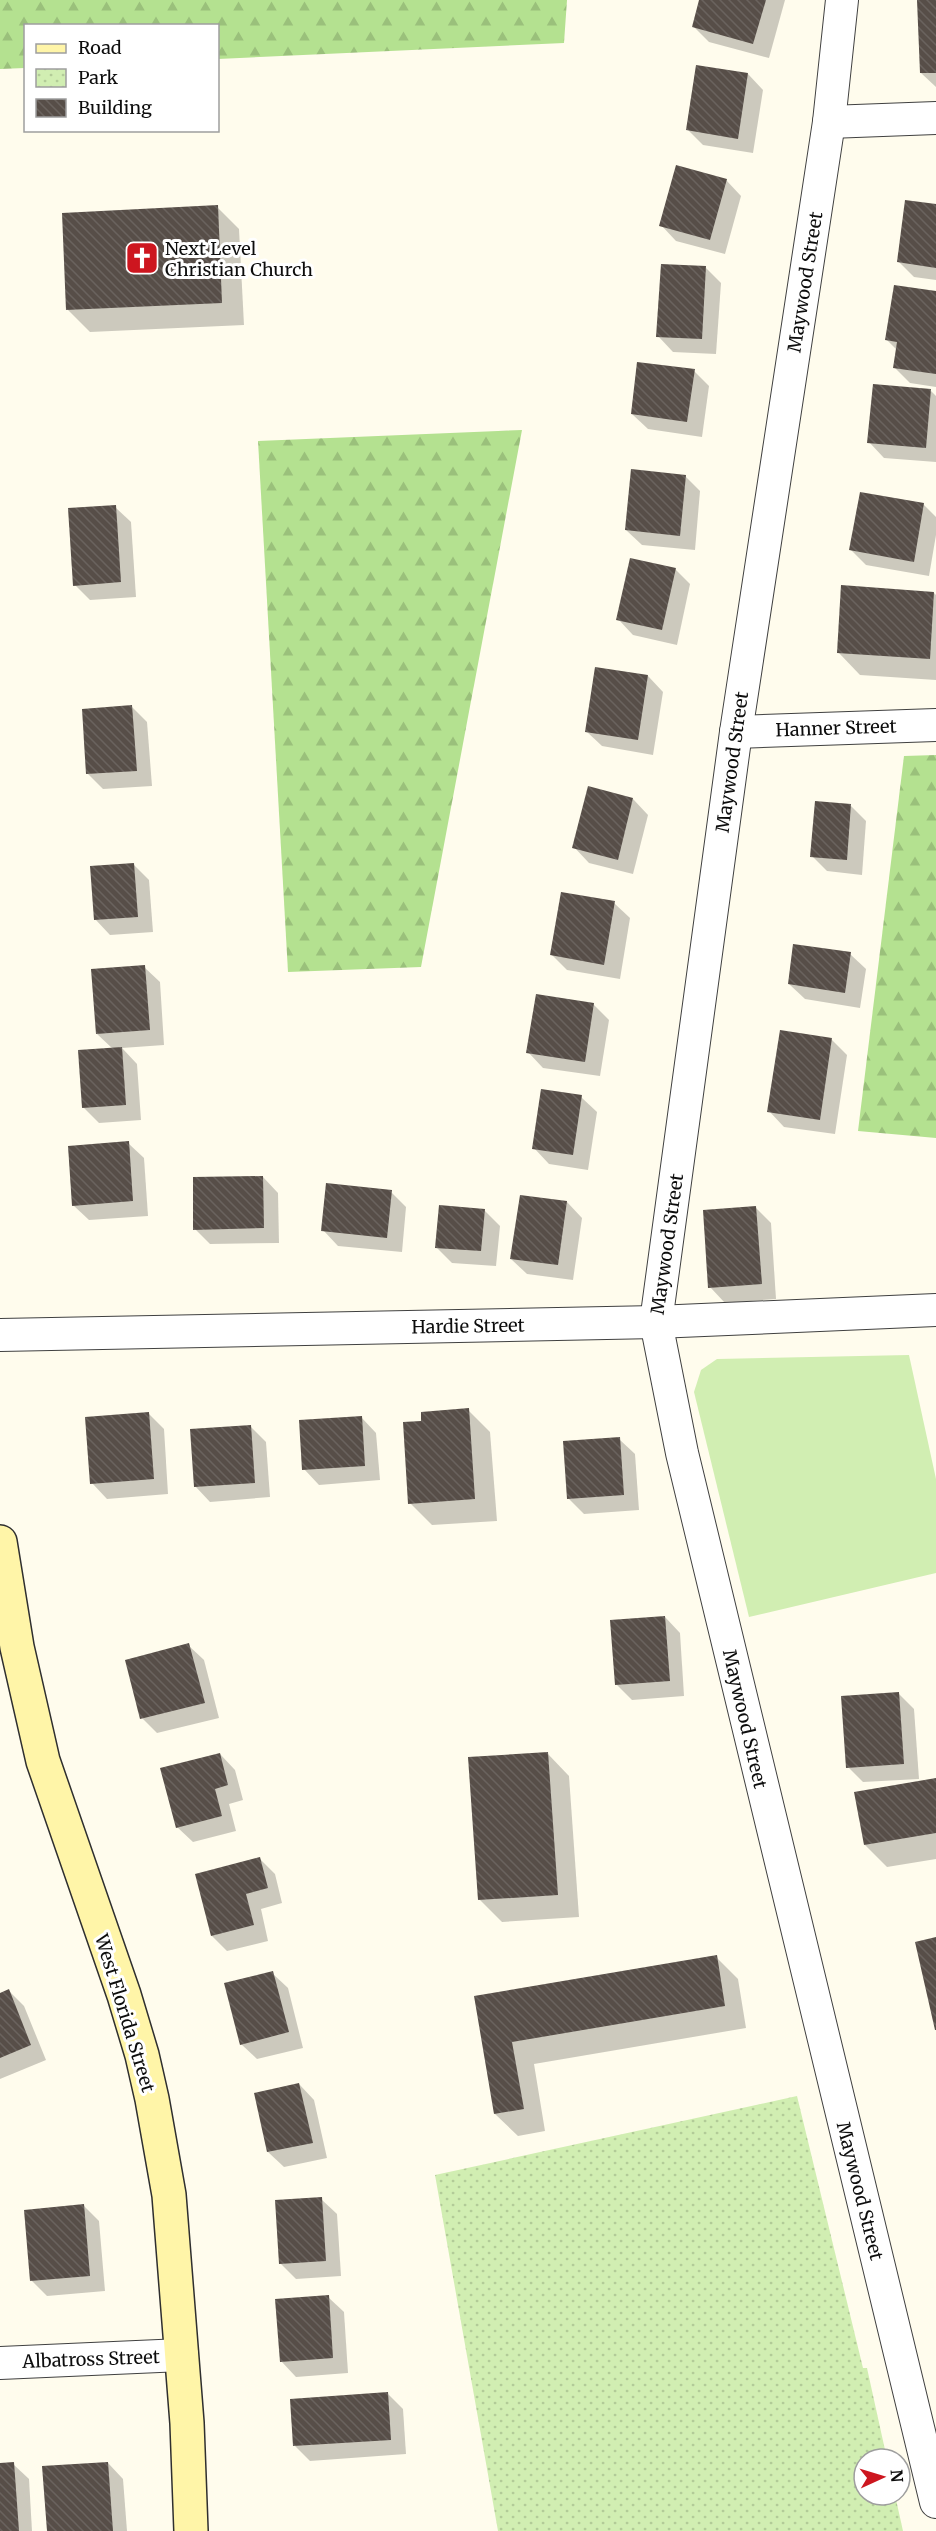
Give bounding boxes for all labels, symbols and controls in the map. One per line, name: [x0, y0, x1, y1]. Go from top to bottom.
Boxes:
legend: [24, 24, 219, 132]
text: Road: [78, 36, 122, 59]
text: Park: [78, 66, 119, 89]
text: Building: [78, 96, 152, 119]
street label: Maywood Street: [783, 210, 827, 354]
place label: Next Level Christian Church: [165, 237, 313, 281]
church icon: Next Level Christian Church: [124, 240, 160, 276]
street label: Maywood Street: [711, 690, 753, 834]
street label: Hanner Street: [775, 714, 897, 742]
street label: Maywood Street: [646, 1172, 688, 1316]
street label: Hardie Street: [411, 1314, 525, 1338]
street label: Maywood Street: [718, 1647, 772, 1791]
street label: West Florida Street: [90, 1930, 160, 2095]
street label: Maywood Street: [832, 2119, 888, 2263]
street label: Albatross Street: [21, 2345, 160, 2373]
north arrow: [852, 2447, 912, 2507]
text: N: [887, 2469, 907, 2483]

